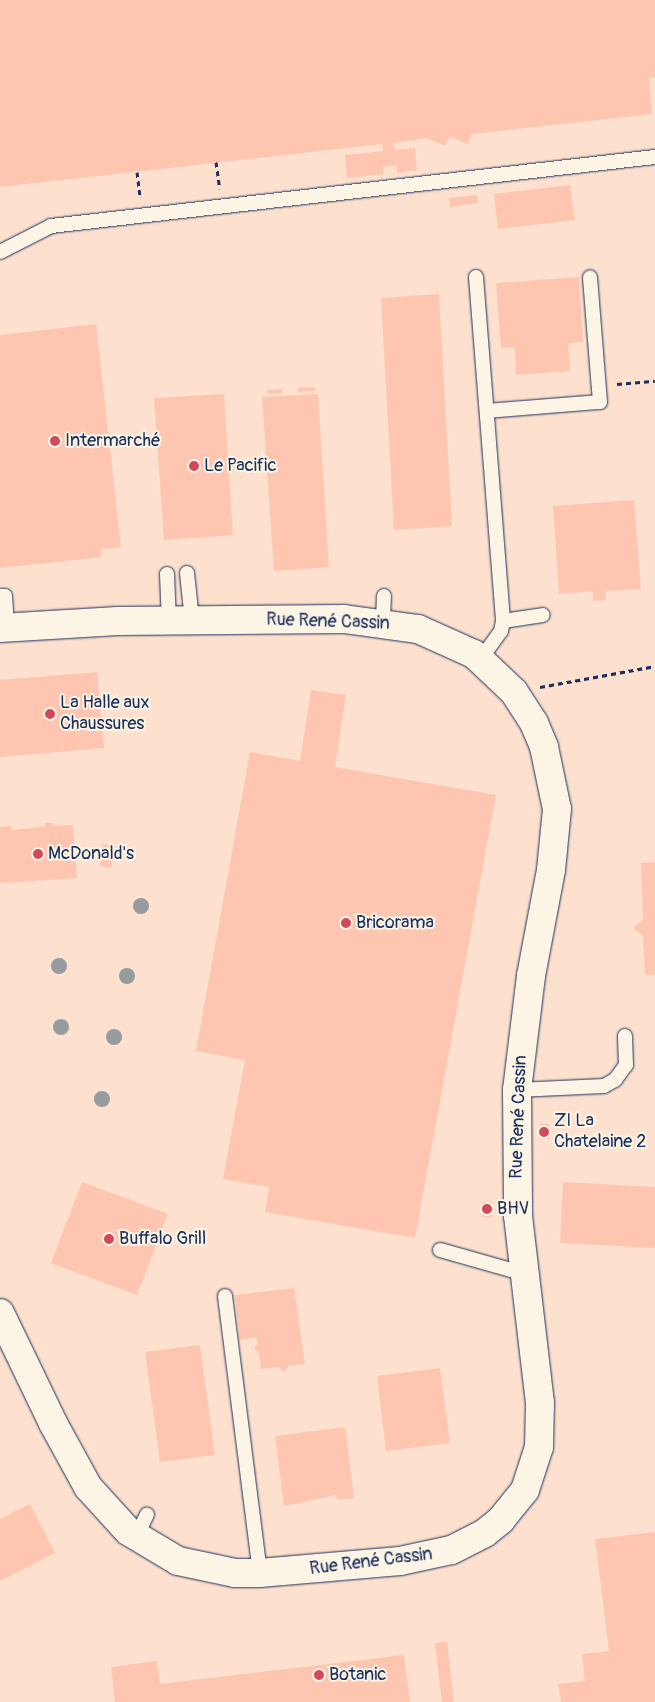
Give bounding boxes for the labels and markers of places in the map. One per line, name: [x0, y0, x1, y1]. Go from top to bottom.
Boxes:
place label: Intermarché: [65, 430, 161, 452]
marker: Intermarché: [49, 435, 61, 447]
place label: Le Pacific: [204, 455, 277, 477]
marker: Le Pacific: [188, 460, 200, 472]
place label: La Halle aux Chaussures: [60, 693, 150, 736]
marker: La Halle aux Chaussures: [44, 708, 56, 720]
place label: McDonald's: [48, 843, 134, 865]
marker: McDonald's: [32, 848, 44, 860]
place label: Bricorama: [356, 912, 434, 934]
marker: Bricorama: [340, 917, 352, 929]
place label: ZI La Chatelaine 2: [554, 1111, 646, 1154]
marker: ZI La Chatelaine 2: [538, 1126, 550, 1138]
place label: BHV: [497, 1198, 529, 1220]
marker: BHV: [481, 1203, 493, 1215]
place label: Buffalo Grill: [119, 1228, 206, 1250]
marker: Buffalo Grill: [103, 1233, 115, 1245]
place label: Botanic: [329, 1664, 386, 1686]
marker: Botanic: [313, 1669, 325, 1681]

